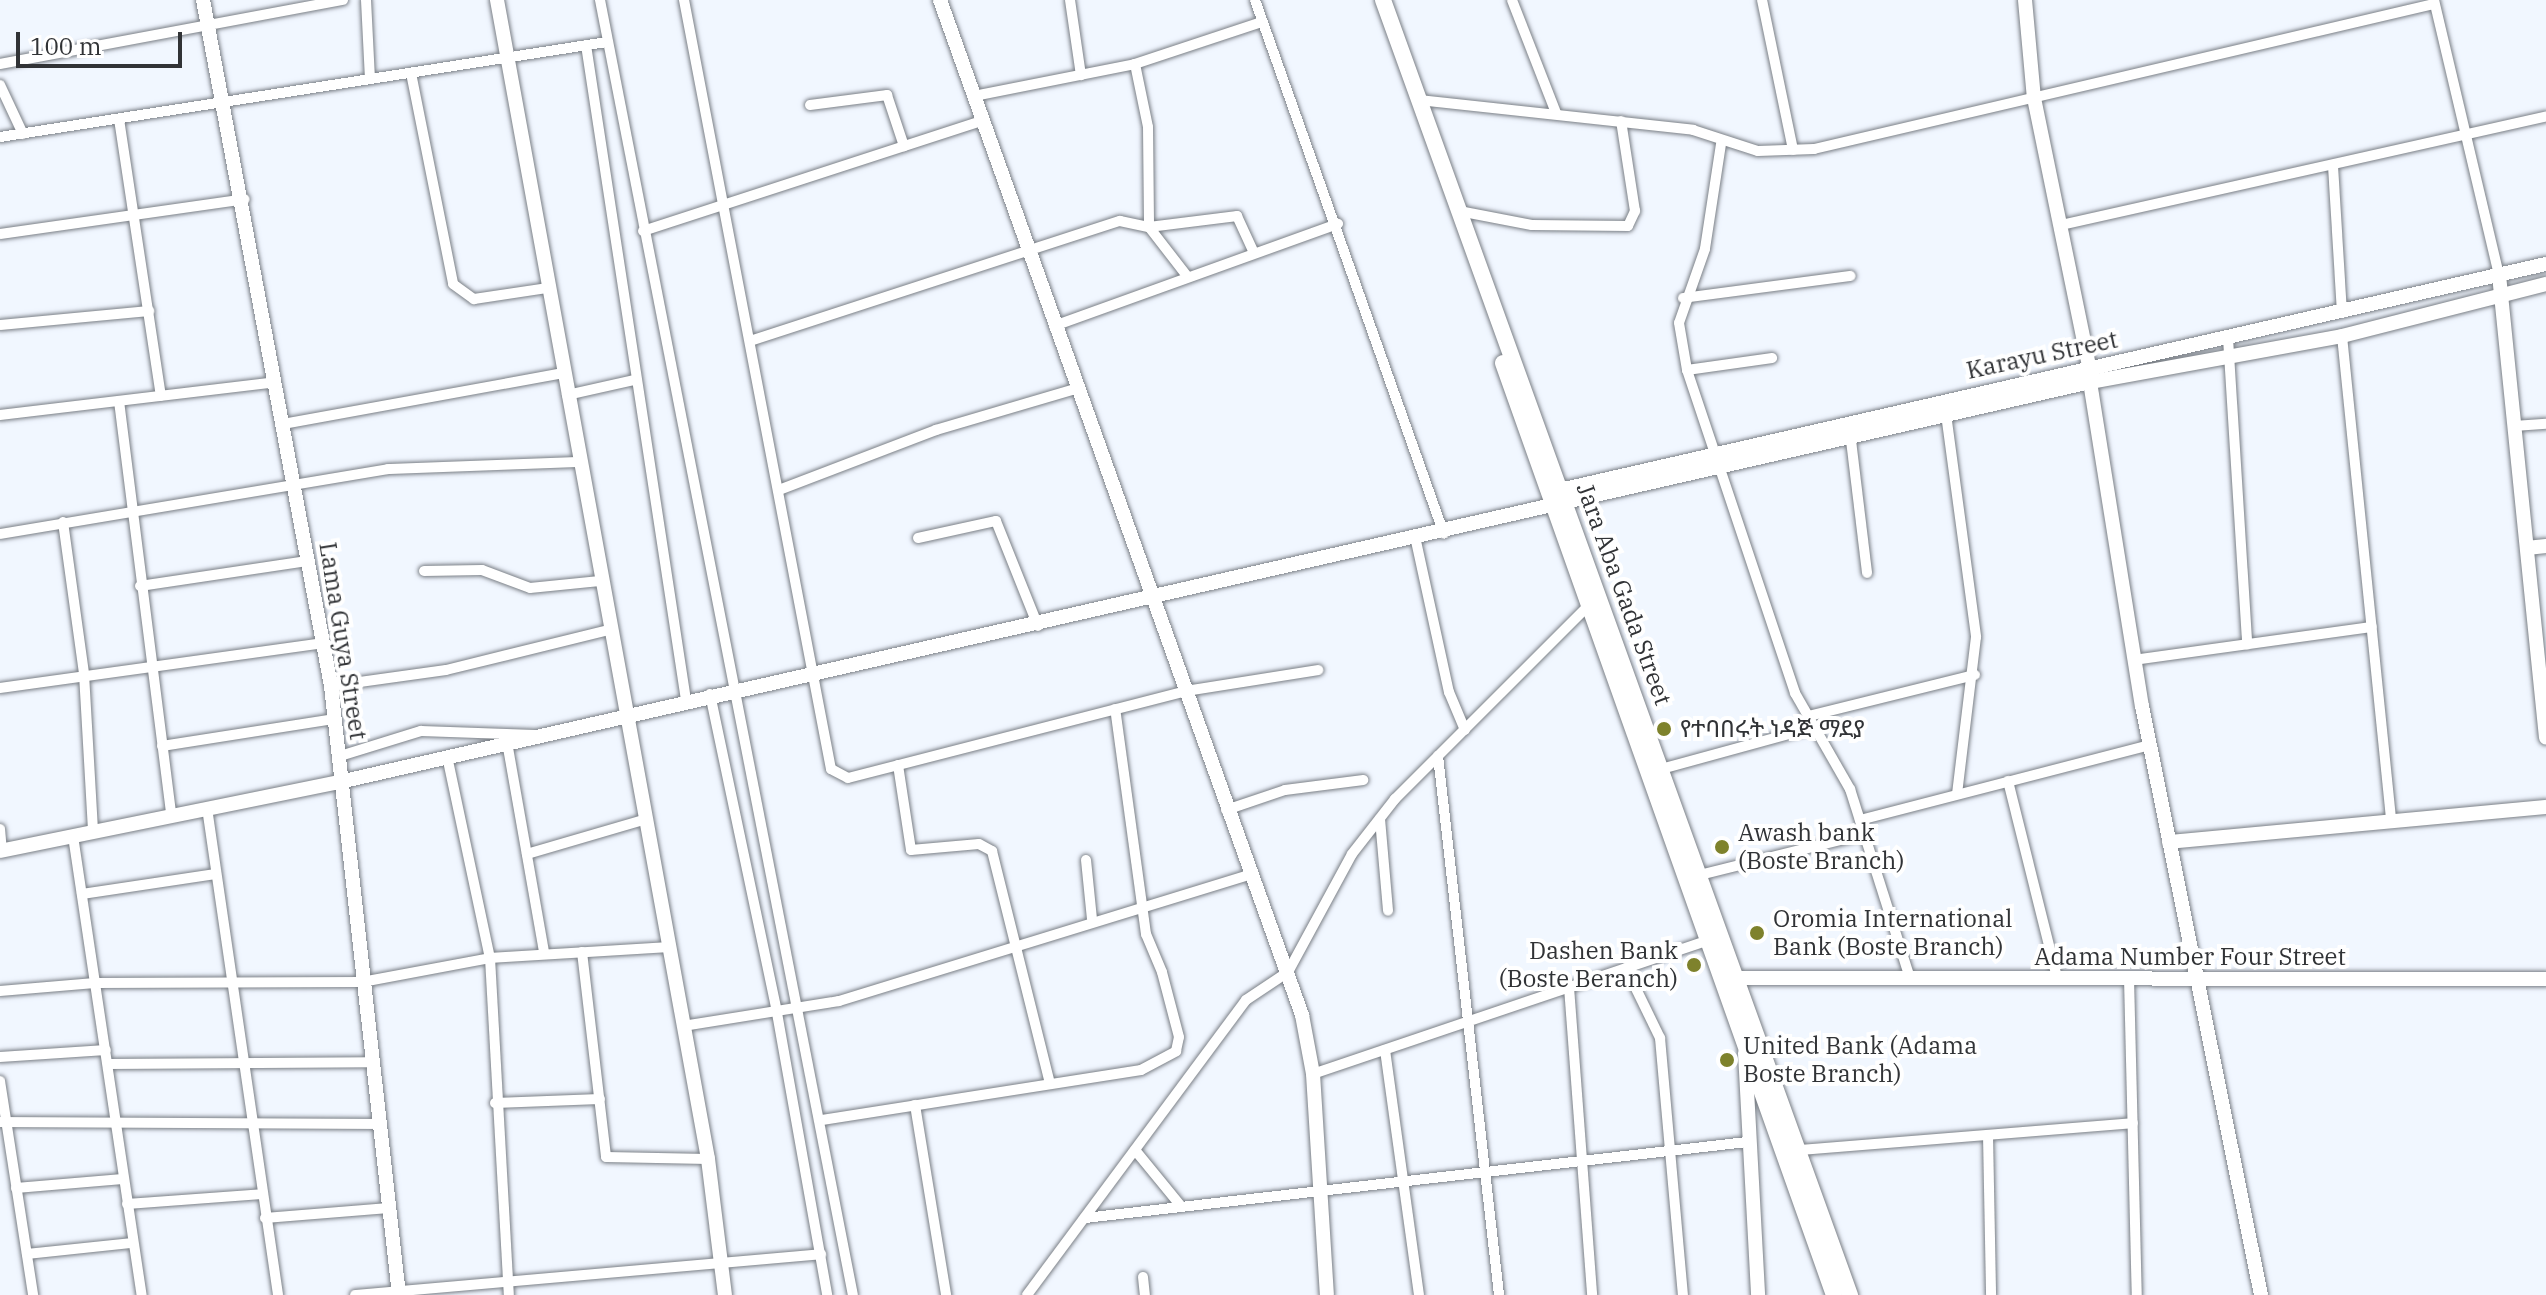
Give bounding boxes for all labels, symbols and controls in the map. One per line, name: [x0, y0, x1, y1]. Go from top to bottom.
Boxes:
scale bar: [20, 16, 186, 66]
text: 100 m: [30, 30, 102, 62]
street label: Karayu Street: [1964, 325, 2120, 385]
street label: Jara Aba Gada Street: [1570, 479, 1678, 709]
street label: Lama Guya Street: [313, 540, 373, 742]
place label: የተባበሩት ነዳጅ ማደያ: [1680, 715, 1865, 743]
marker: የተባበሩት ነዳጅ ማደያ: [1655, 720, 1673, 738]
place label: Awash bank (Boste Branch): [1738, 819, 1904, 875]
marker: Awash bank (Boste Branch): [1713, 838, 1731, 856]
place label: Oromia International Bank (Boste Branch): [1773, 905, 2012, 961]
marker: Oromia International Bank (Boste Branch): [1748, 924, 1766, 942]
place label: Dashen Bank (Boste Beranch): [1499, 937, 1678, 993]
street label: Adama Number Four Street: [2034, 943, 2346, 971]
marker: Dashen Bank (Boste Beranch): [1685, 956, 1703, 974]
place label: United Bank (Adama Boste Branch): [1743, 1032, 1977, 1088]
marker: United Bank (Adama Boste Branch): [1718, 1051, 1736, 1069]

